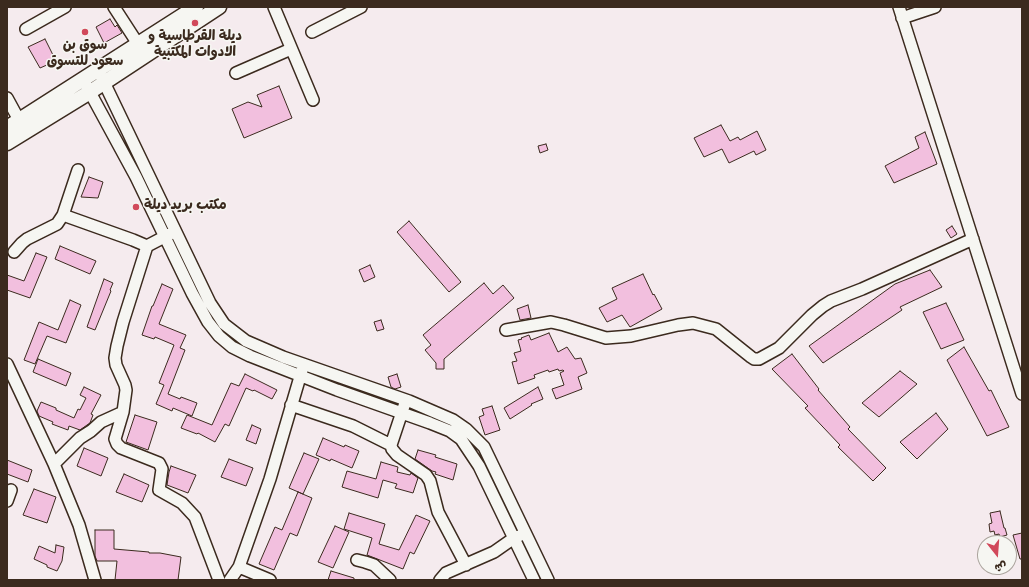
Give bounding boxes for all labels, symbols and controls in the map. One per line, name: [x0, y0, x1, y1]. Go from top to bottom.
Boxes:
marker: ديلة القرطاسية و الادوات المكتبية: [190, 18, 200, 28]
marker: سوق بن سعود للتسوق: [80, 27, 90, 37]
place label: ديلة القرطاسية و الادوات المكتبية: [148, 30, 242, 62]
place label: سوق بن سعود للتسوق: [47, 39, 123, 72]
place label: مكتب بريد ديلة: [144, 199, 227, 215]
marker: مكتب بريد ديلة: [131, 202, 141, 212]
north arrow: [977, 535, 1017, 575]
text: ش: [993, 558, 1008, 573]

